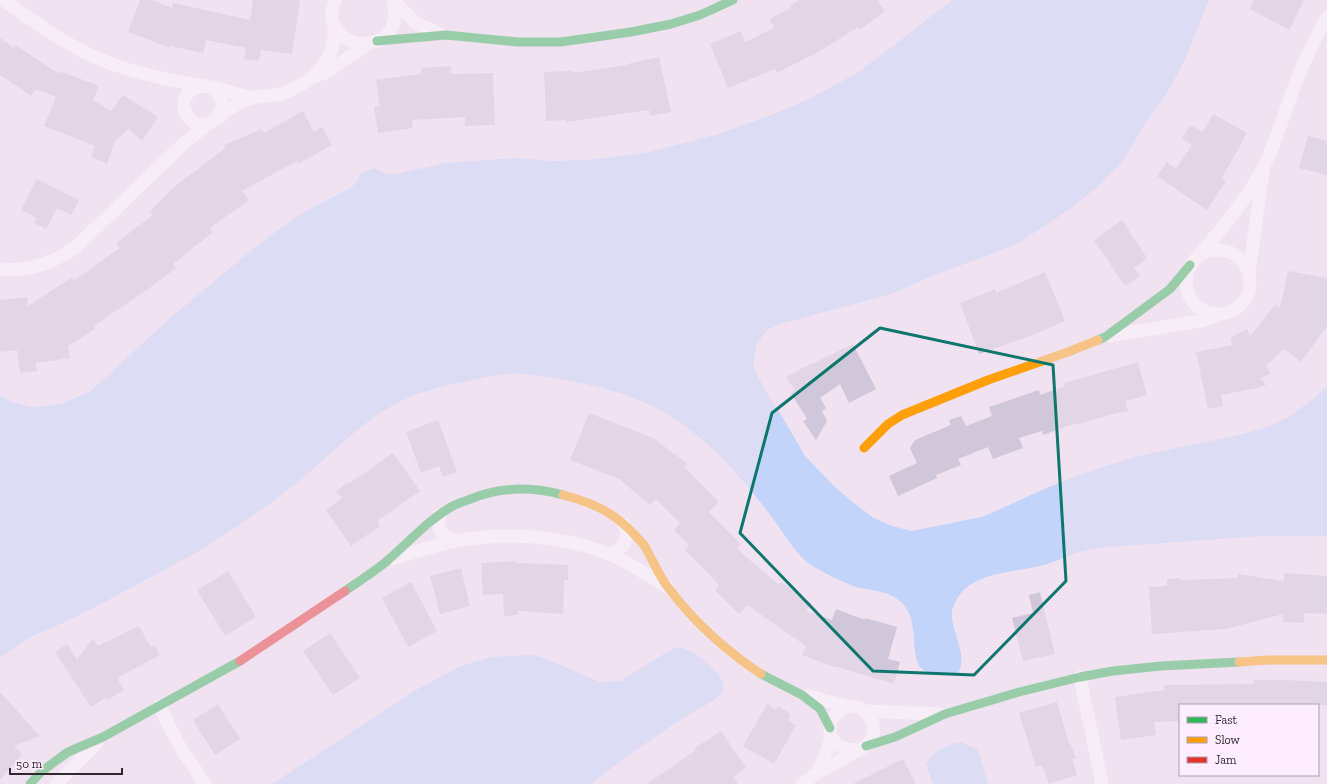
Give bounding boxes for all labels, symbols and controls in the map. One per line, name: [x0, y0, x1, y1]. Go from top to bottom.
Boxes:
legend: [1179, 704, 1319, 776]
text: Fast: [1215, 713, 1238, 727]
text: Slow: [1215, 733, 1241, 747]
scale bar: [10, 750, 122, 776]
text: Jam: [1215, 753, 1237, 767]
text: 50 m: [16, 757, 43, 771]

